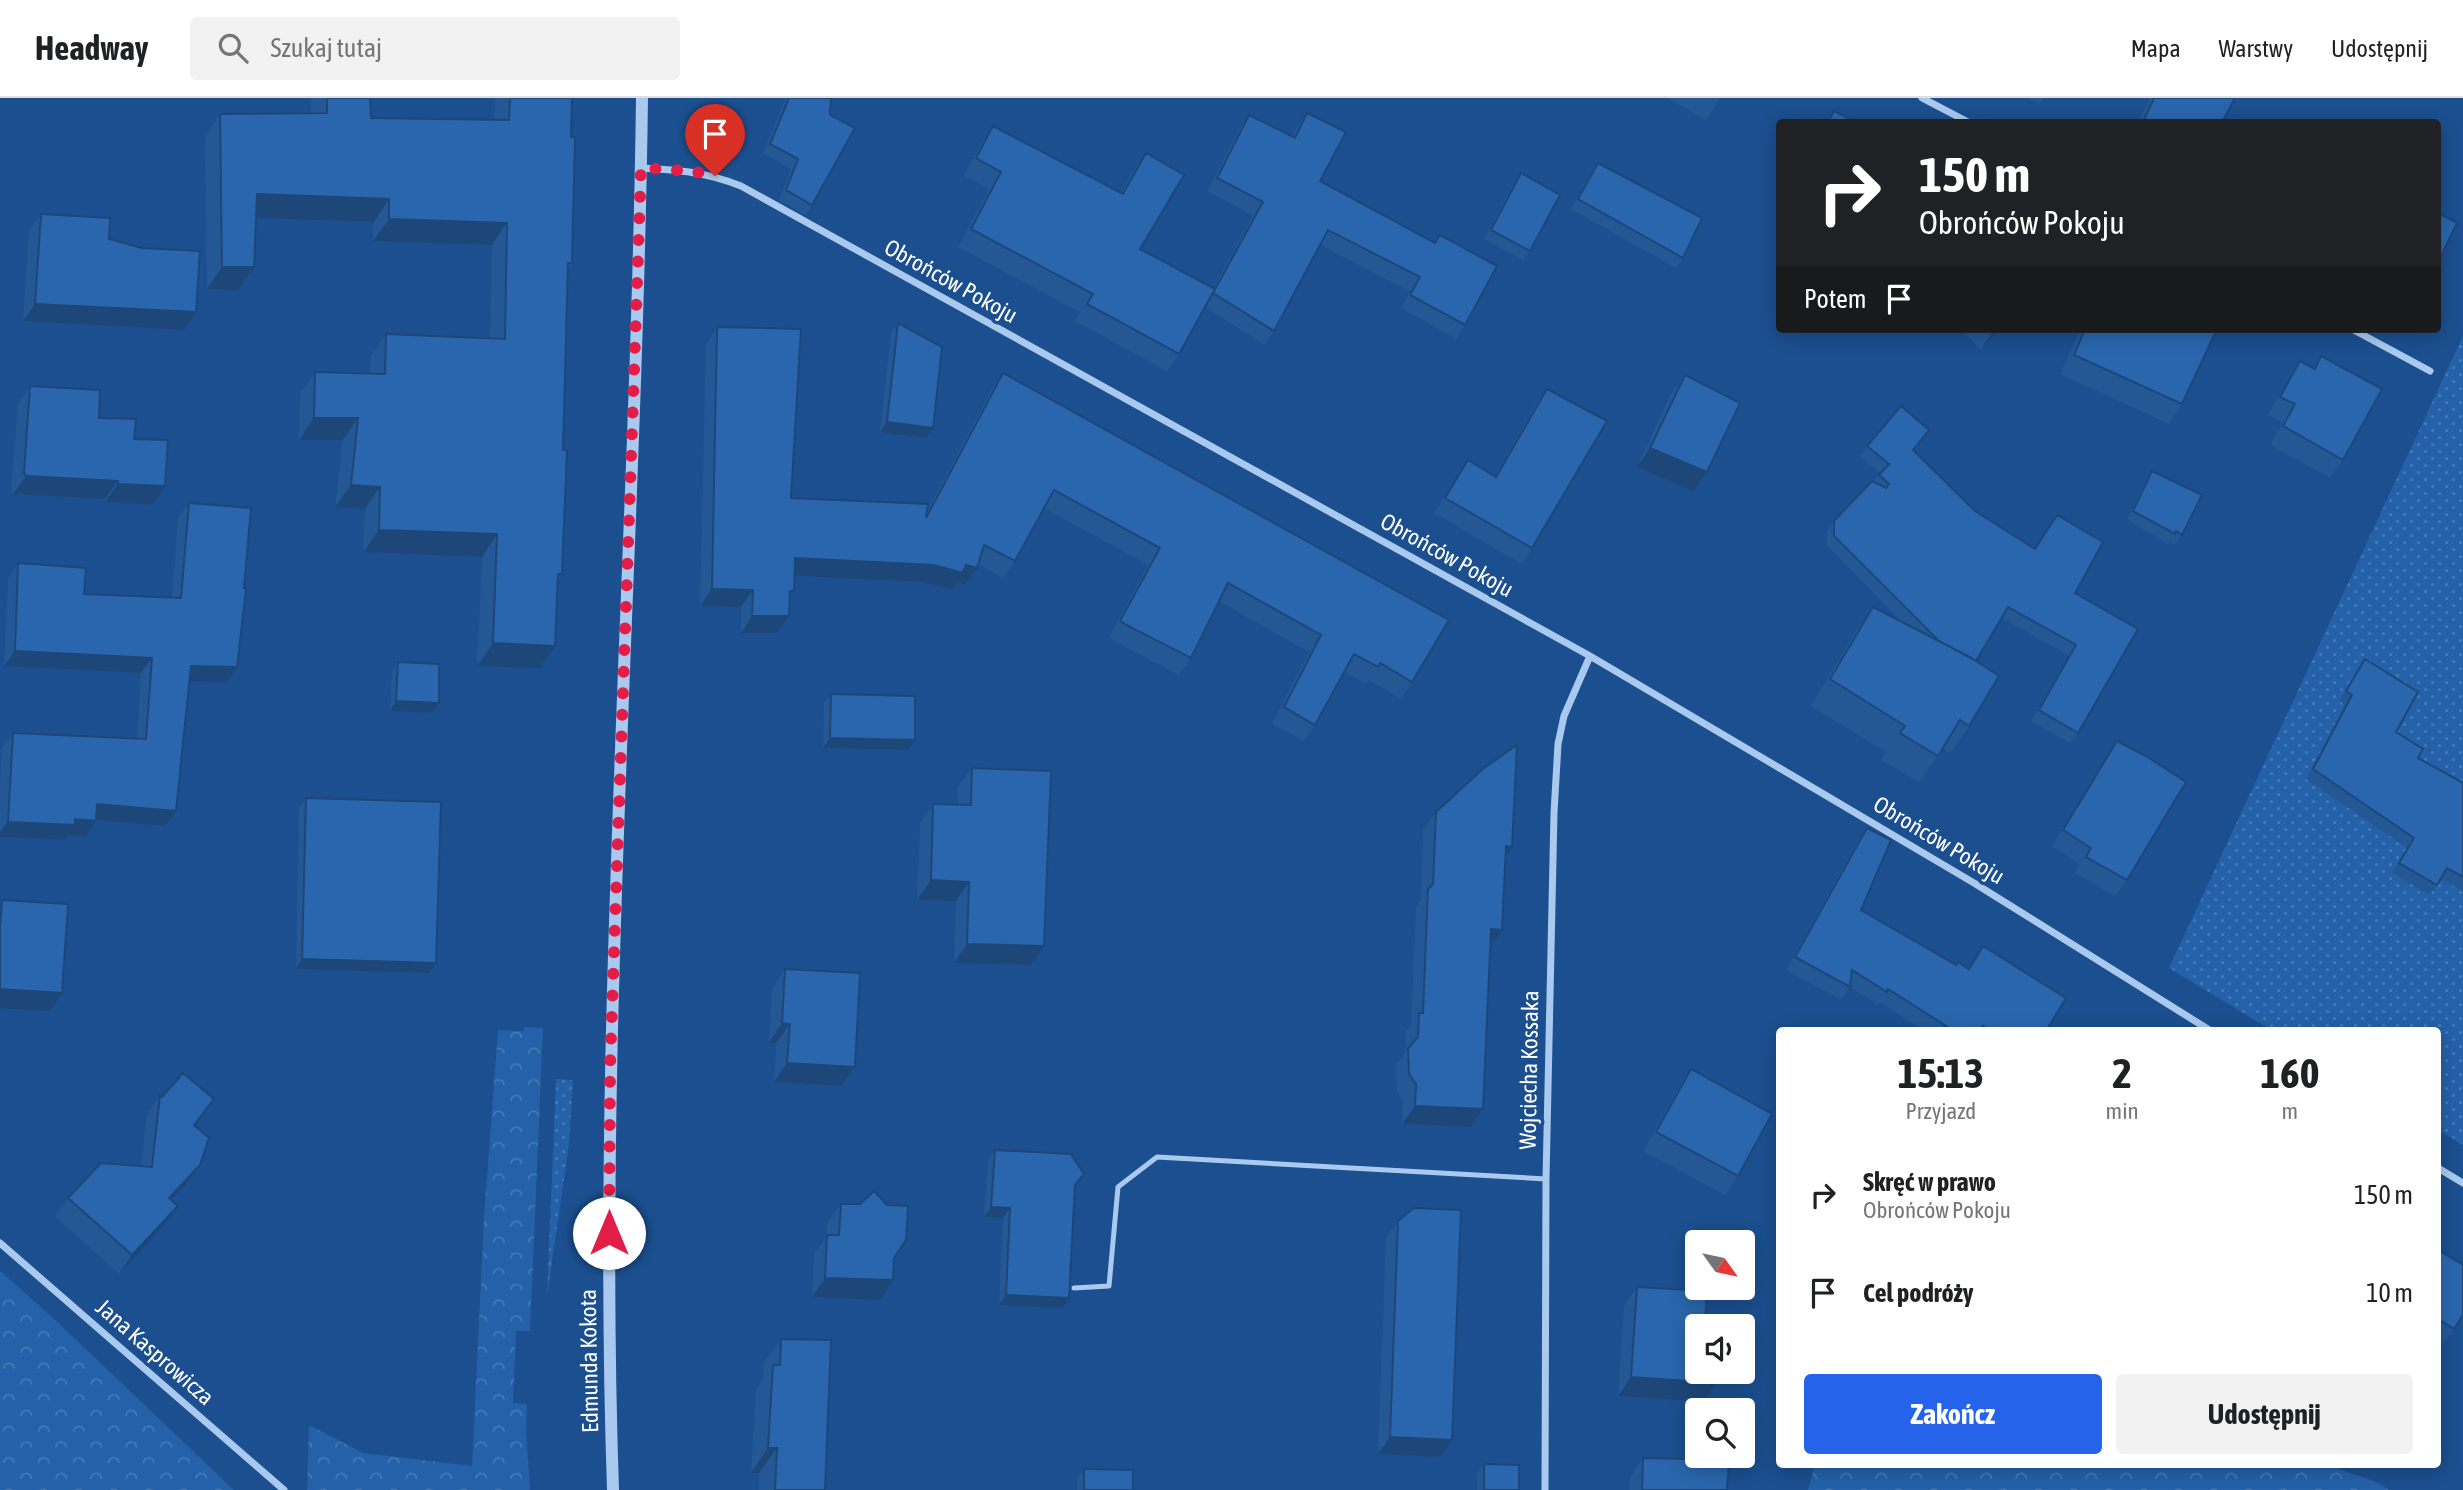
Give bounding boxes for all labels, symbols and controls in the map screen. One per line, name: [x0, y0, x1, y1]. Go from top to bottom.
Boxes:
search box: [190, 17, 680, 80]
text: Headway: [35, 29, 148, 67]
icon: search: [214, 29, 252, 67]
text: Szukaj tutaj: [270, 33, 382, 63]
text: Mapa: [2131, 35, 2181, 62]
text: Warstwy: [2219, 35, 2293, 62]
text: Udostępnij: [2331, 35, 2428, 62]
pin: [685, 104, 745, 176]
icon: arrive: [696, 115, 734, 153]
text: 150 m: [1919, 146, 2030, 202]
icon: right: [1804, 147, 1895, 238]
text: Obrońców Pokoju: [1919, 204, 2125, 241]
street label: Obrońców Pokoju: [880, 234, 1022, 328]
icon: arrive: [1880, 280, 1918, 318]
text: Potem: [1804, 284, 1866, 314]
street label: Obrońców Pokoju: [1376, 508, 1518, 602]
street label: Obrońców Pokoju: [1869, 791, 2009, 889]
street label: Wojciecha Kossaka: [1515, 990, 1543, 1150]
text: 15:13: [1898, 1049, 1984, 1097]
text: 2: [2112, 1049, 2132, 1097]
text: 160: [2260, 1049, 2319, 1097]
text: Przyjazd: [1905, 1098, 1976, 1124]
text: min: [2106, 1098, 2139, 1124]
text: m: [2282, 1098, 2298, 1124]
text: Skręć w prawo: [1863, 1167, 1996, 1197]
icon: right: [1804, 1176, 1842, 1214]
text: 150 m: [2354, 1180, 2413, 1210]
position arrow: [572, 1196, 646, 1270]
text: Obrońców Pokoju: [1863, 1197, 2011, 1223]
north arrow: [1685, 1230, 1755, 1300]
map controls: [1685, 1230, 1755, 1468]
icon: arrive: [1804, 1274, 1842, 1312]
text: Cel podróży: [1863, 1278, 1974, 1308]
text: 10 m: [2366, 1278, 2413, 1308]
street label: Edmunda Kokota: [575, 1289, 603, 1433]
street label: Jana Kasprowicza: [91, 1294, 219, 1410]
button: sound: [1685, 1314, 1755, 1384]
button: Zakończ: [1804, 1374, 2102, 1454]
button: Udostępnij: [2116, 1374, 2413, 1454]
button: search: [1685, 1398, 1755, 1468]

